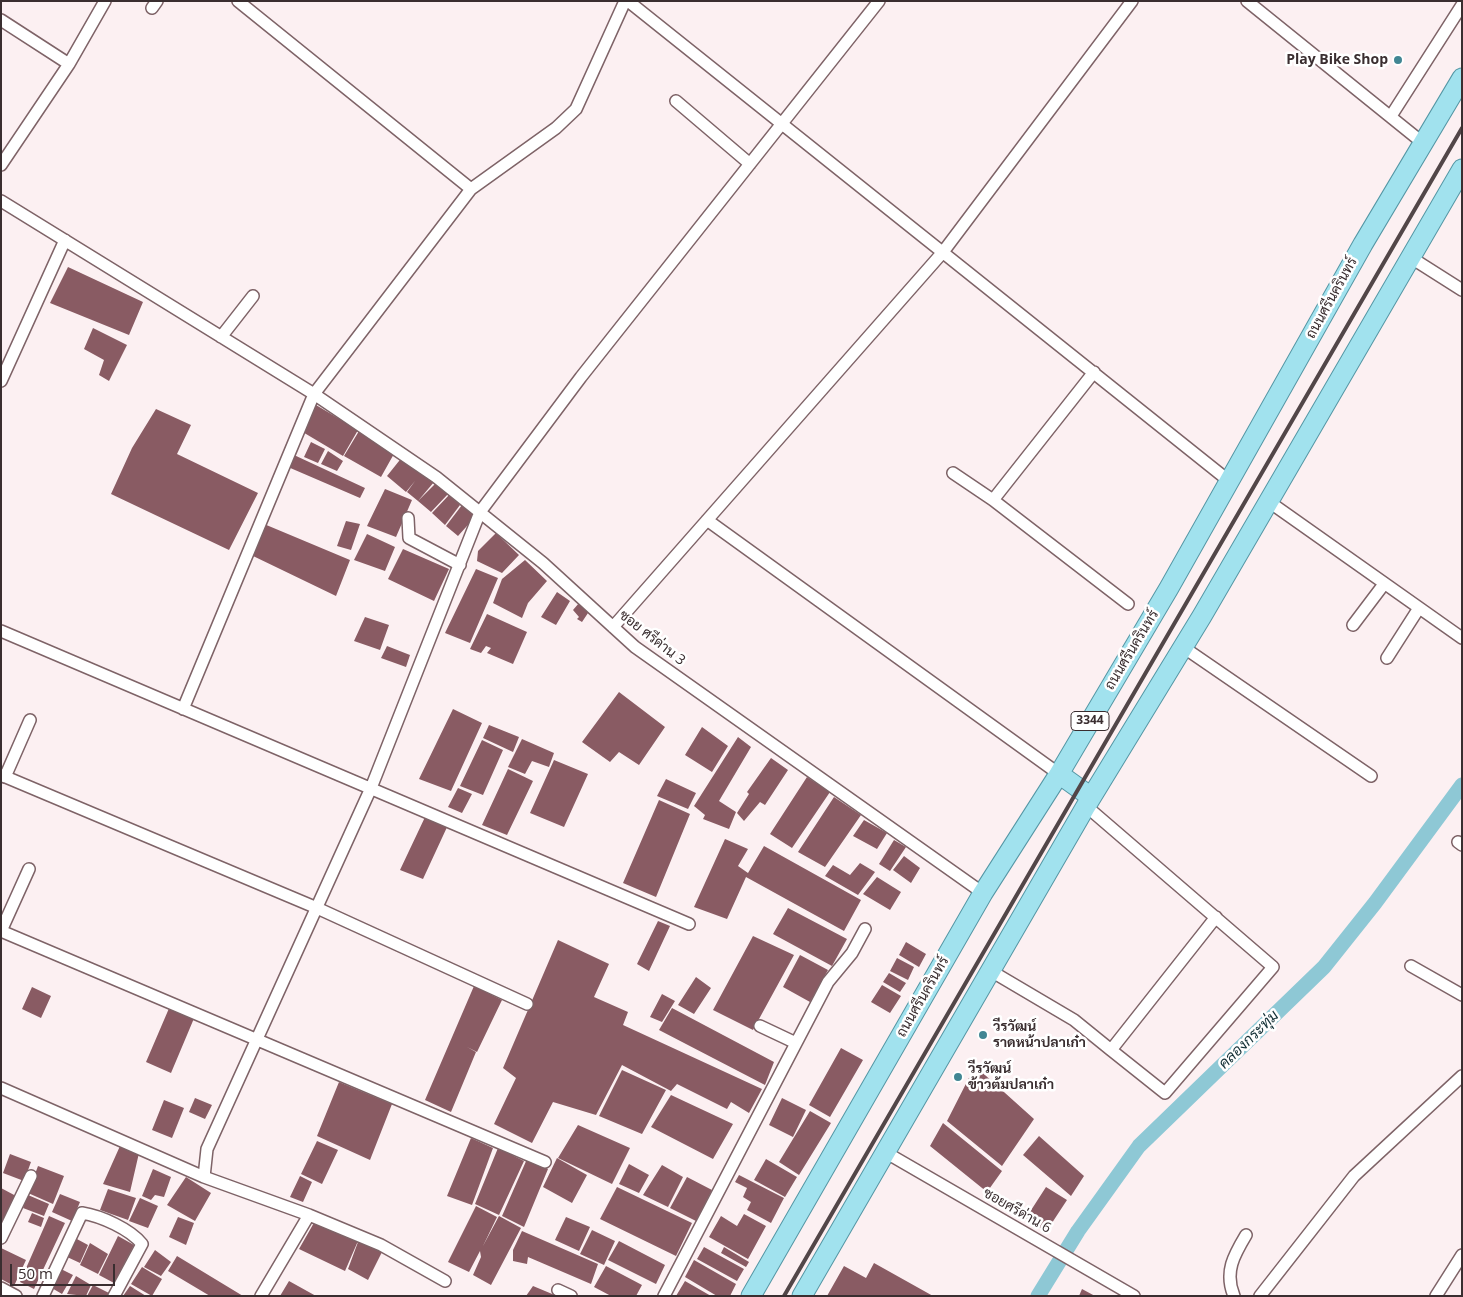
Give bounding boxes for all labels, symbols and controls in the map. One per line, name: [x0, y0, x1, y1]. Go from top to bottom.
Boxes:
place label: Play Bike Shop: [1286, 52, 1388, 68]
marker: Play Bike Shop: [1392, 54, 1404, 66]
street label: ถนนศรีนครินทร์: [1303, 254, 1361, 342]
street label: ซอย ศรีด่าน 3: [616, 607, 688, 669]
street label: ถนนศรีนครินทร์: [1102, 607, 1162, 693]
road number: 3344: [1071, 711, 1109, 730]
street label: ถนนศรีนครินทร์: [893, 954, 953, 1040]
water label: คลองกระทุ่ม: [1215, 1007, 1283, 1073]
place label: วีรวัฒน์ ราดหน้าปลาเก๋า: [993, 1019, 1086, 1052]
marker: วีรวัฒน์ ราดหน้าปลาเก๋า: [977, 1029, 989, 1041]
place label: วีรวัฒน์ ข้าวต้มปลาเก๋า: [968, 1061, 1054, 1094]
marker: วีรวัฒน์ ข้าวต้มปลาเก๋า: [952, 1071, 964, 1083]
street label: ซอยศรีด่าน 6: [980, 1185, 1054, 1237]
scale bar: [12, 1254, 118, 1286]
text: 50 m: [18, 1263, 53, 1283]

